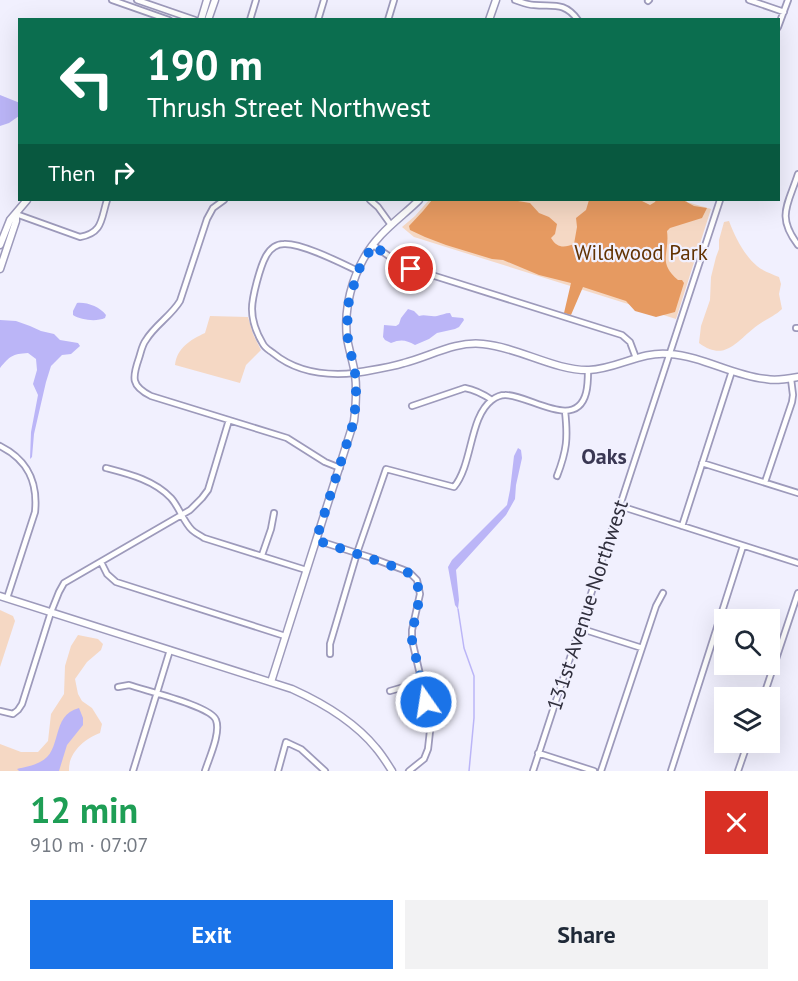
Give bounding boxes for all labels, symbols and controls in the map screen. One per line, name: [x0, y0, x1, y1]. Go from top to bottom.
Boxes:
text: 190 m: [147, 37, 263, 92]
icon: left: [48, 42, 126, 120]
text: Thrush Street Northwest: [147, 90, 430, 124]
icon: right: [107, 156, 140, 189]
text: Then: [48, 159, 95, 187]
park label: Wildwood Park: [574, 239, 708, 266]
pin: [385, 243, 436, 294]
icon: arrive: [394, 252, 427, 285]
district label: Oaks: [581, 442, 627, 470]
street label: 131st Avenue Northwest: [540, 496, 634, 714]
map controls: [714, 609, 780, 753]
button: search: [714, 609, 780, 675]
position arrow: [394, 670, 458, 734]
button: layers: [714, 687, 780, 753]
text: 12 min: [30, 786, 138, 833]
button: close: [705, 791, 768, 854]
text: 910 m · 07:07: [30, 832, 148, 858]
button: Exit: [30, 900, 393, 969]
button: Share: [405, 900, 768, 969]

